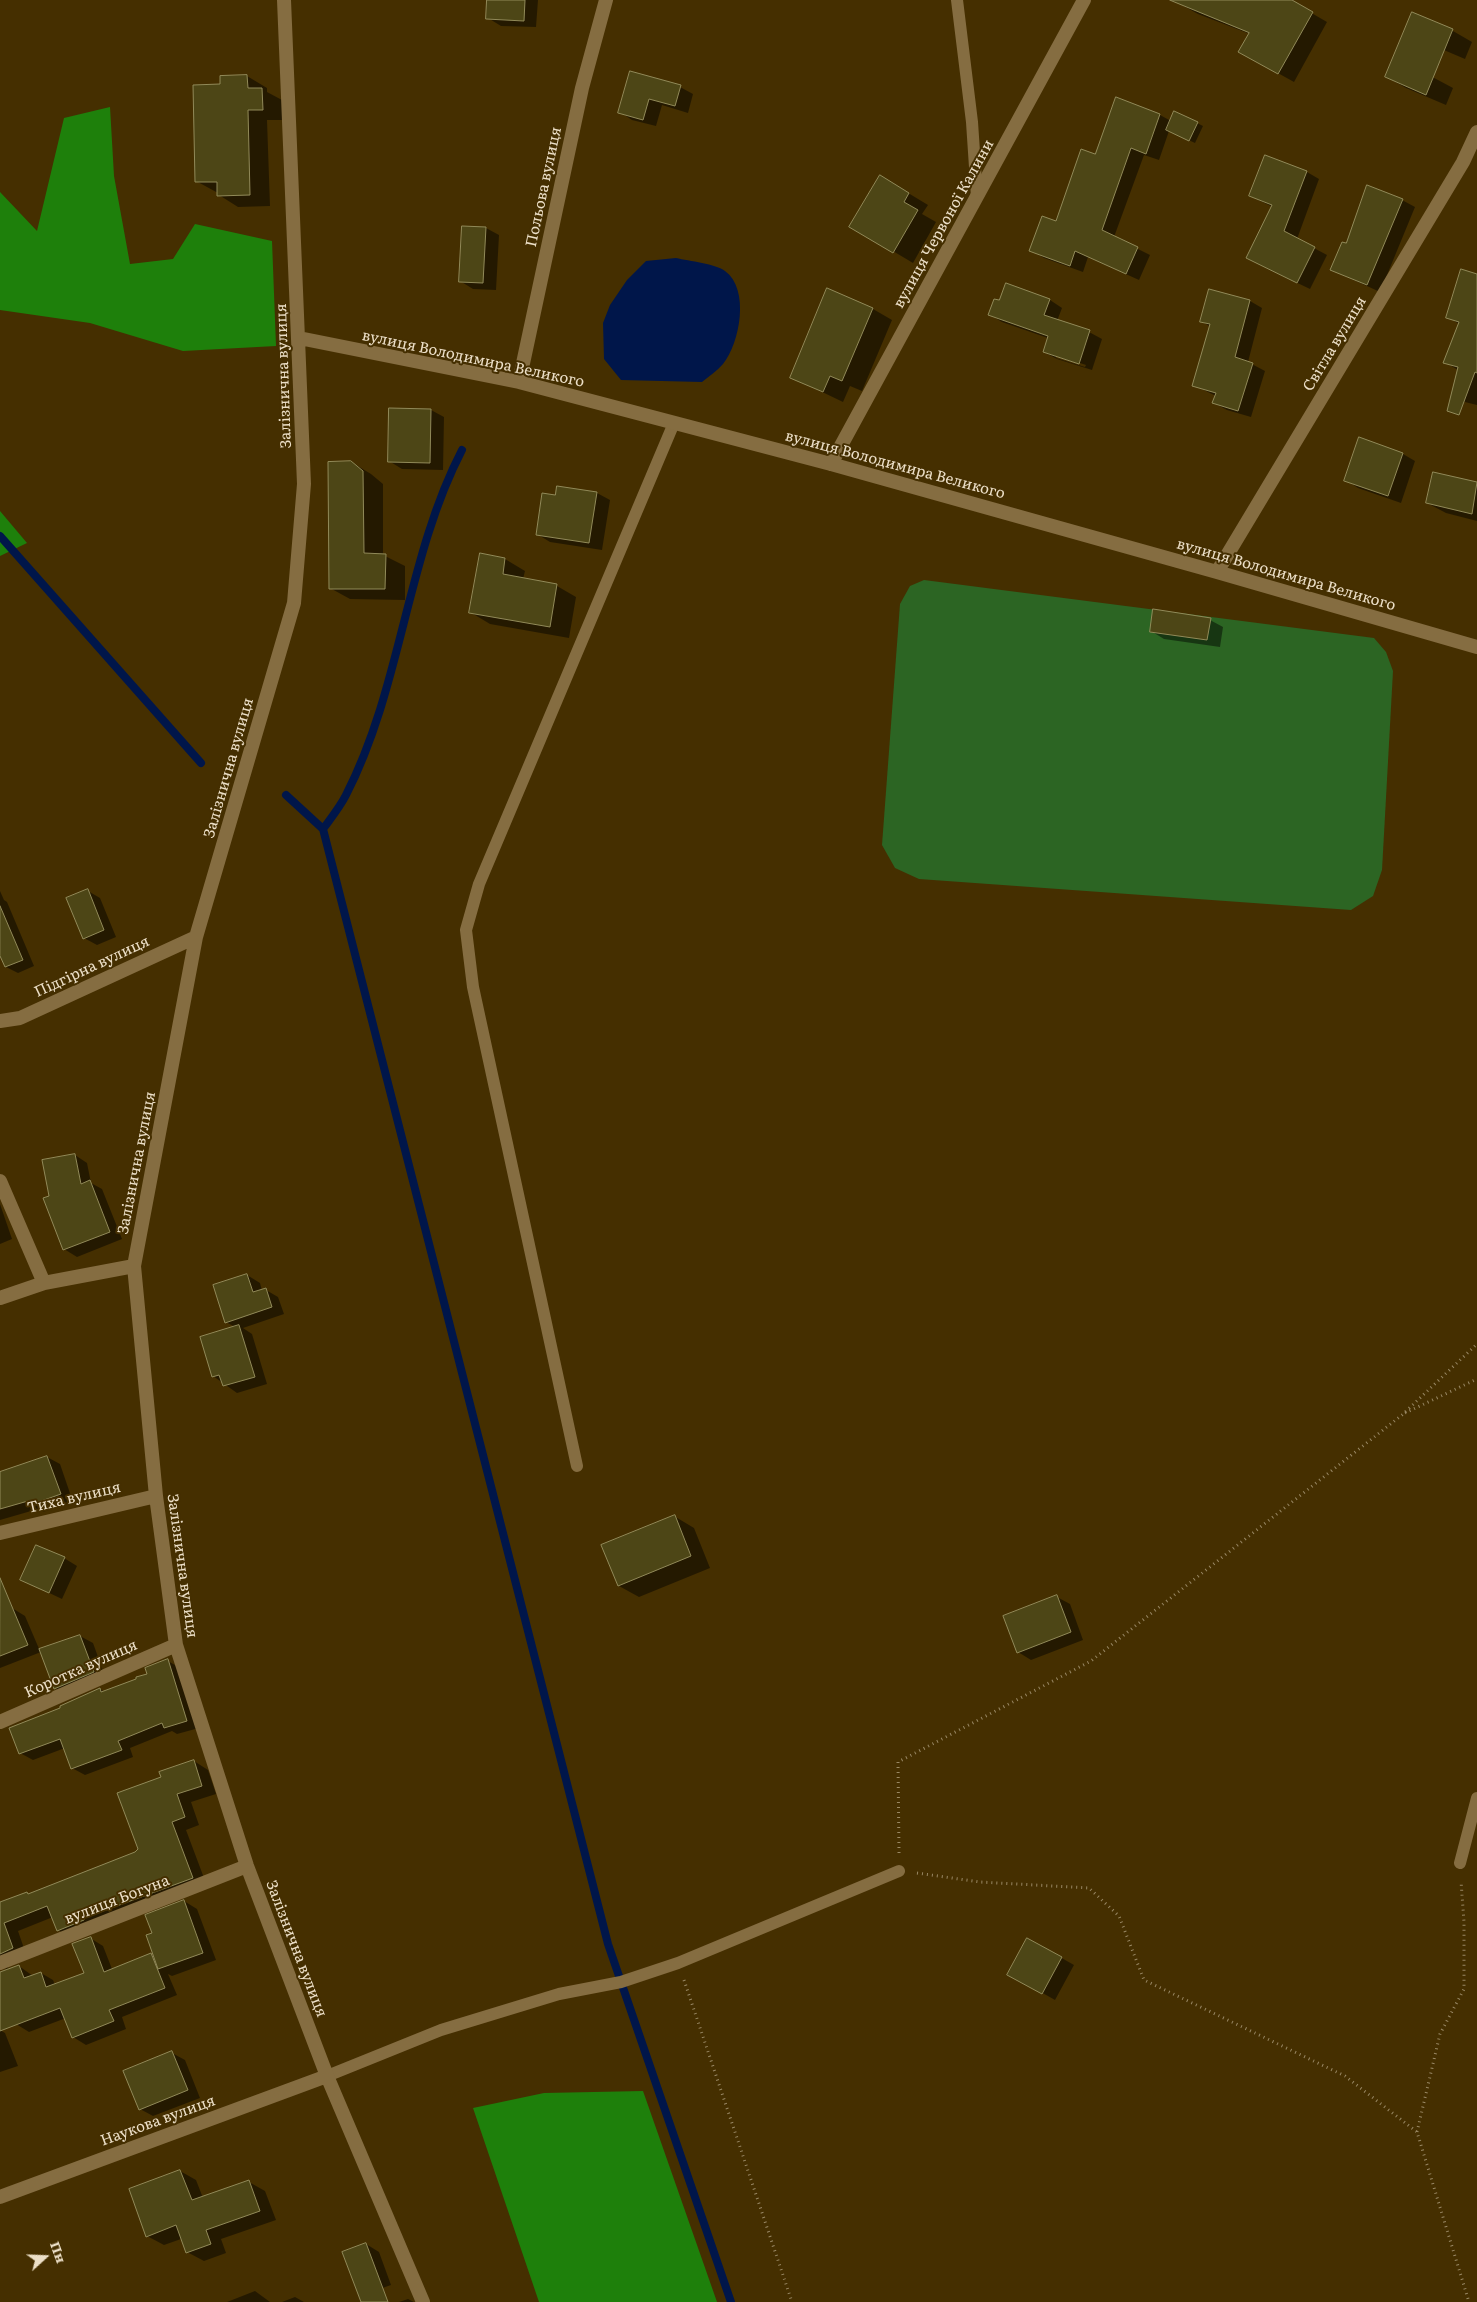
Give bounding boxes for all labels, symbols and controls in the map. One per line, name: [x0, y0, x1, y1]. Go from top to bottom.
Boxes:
street label: Польова вулиця: [522, 125, 566, 249]
street label: вулиця Червоної Калини: [890, 137, 998, 311]
street label: Світла вулиця: [1300, 293, 1370, 395]
street label: Залізнична вулиця: [272, 303, 296, 449]
street label: вулиця Володимира Великого: [360, 327, 586, 391]
street label: вулиця Володимира Великого: [783, 427, 1007, 503]
street label: вулиця Володимира Великого: [1174, 535, 1398, 615]
street label: Залізнична вулиця: [200, 696, 258, 840]
street label: Підгірна вулиця: [32, 932, 152, 1002]
street label: Залізнична вулиця: [114, 1090, 160, 1236]
street label: Тиха вулиця: [26, 1479, 122, 1517]
street label: Залізнична вулиця: [163, 1493, 201, 1639]
street label: Коротка вулиця: [22, 1636, 140, 1702]
street label: вулиця Богуна: [62, 1872, 172, 1928]
street label: Залізнична вулиця: [262, 1878, 330, 2020]
street label: Наукова вулиця: [98, 2092, 218, 2150]
north arrow: [20, 2232, 70, 2282]
text: Пн: [46, 2238, 72, 2266]

